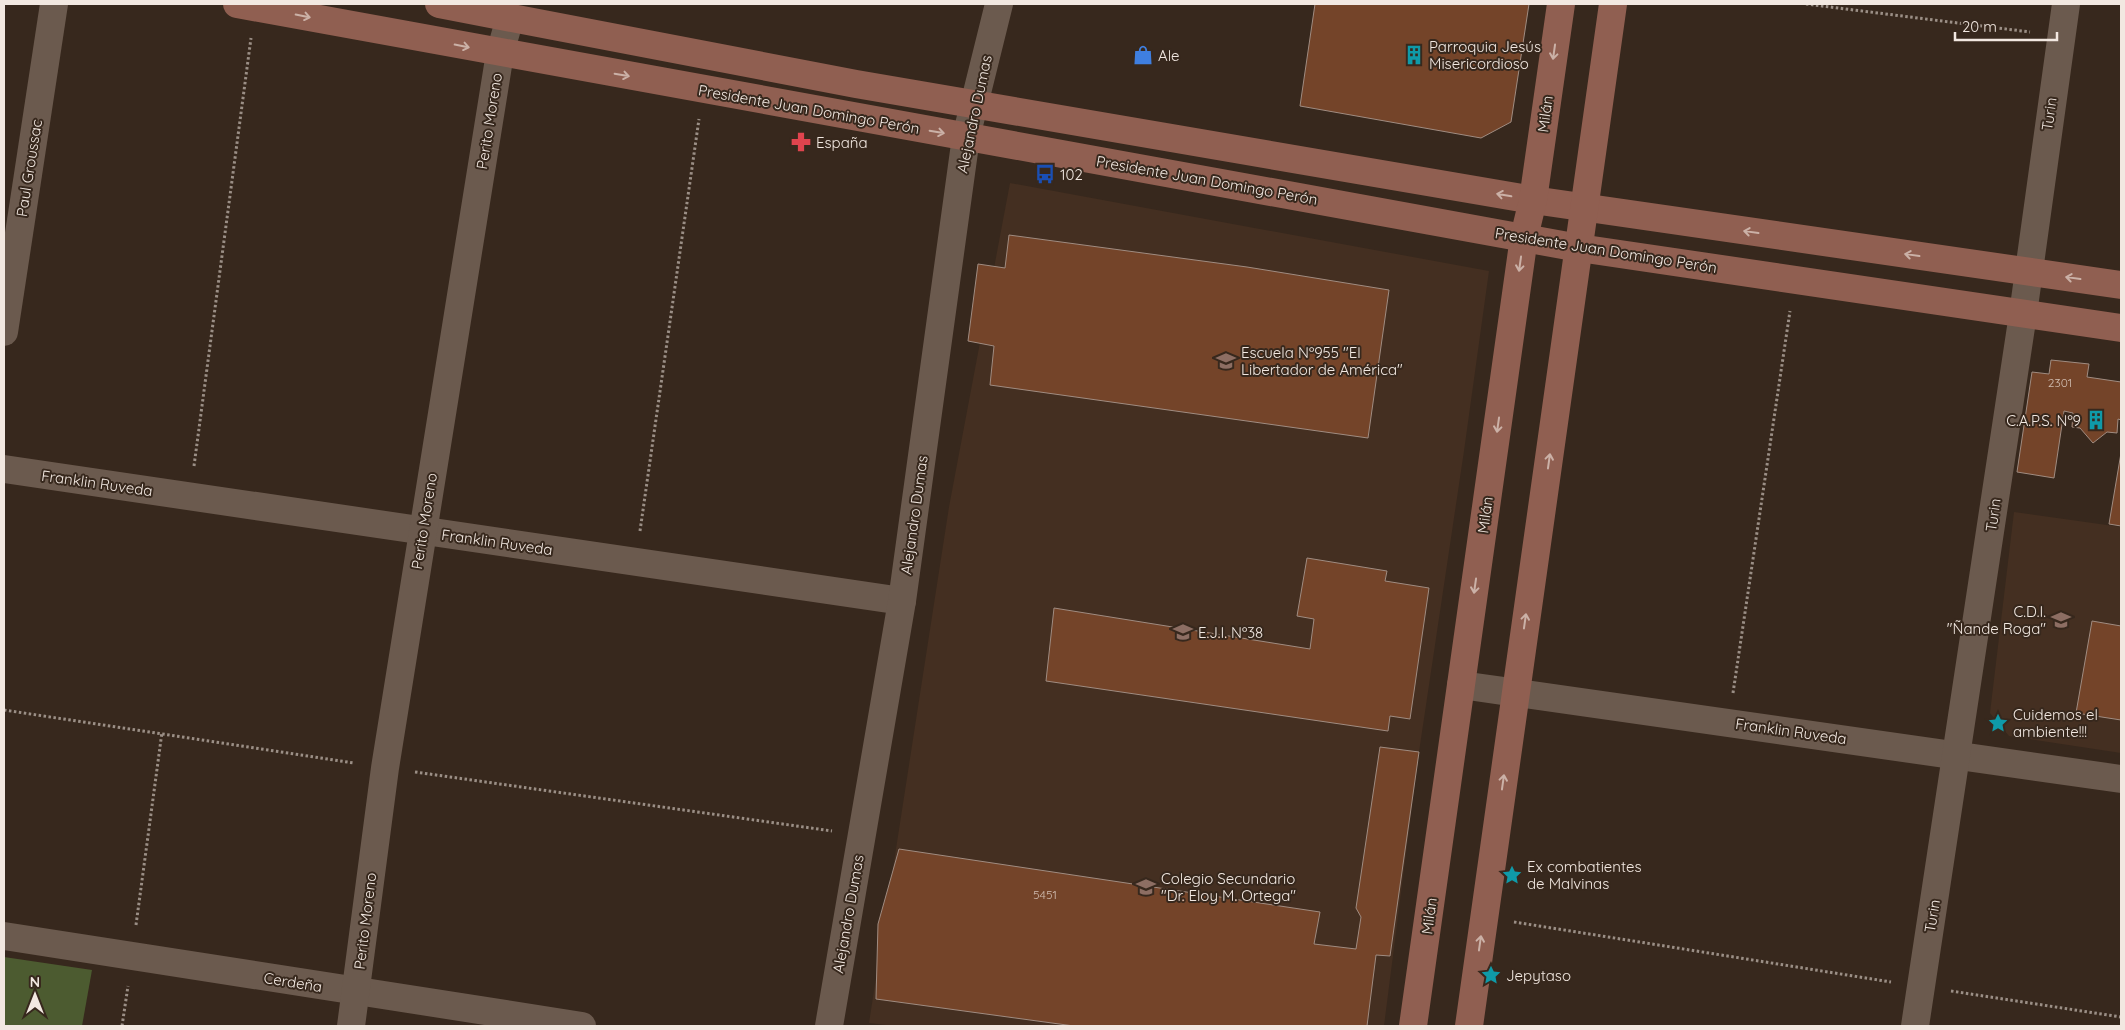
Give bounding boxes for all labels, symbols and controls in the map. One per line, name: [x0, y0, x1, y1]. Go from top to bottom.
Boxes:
scale bar: [1955, 10, 2058, 42]
one-way arrow: [294, 12, 310, 22]
text: 20 m: [1962, 17, 1997, 36]
place label: Parroquia Jesús Misericordioso: [1429, 37, 1541, 73]
one-way arrow: [454, 42, 470, 51]
shop icon: Ale: [1132, 44, 1154, 66]
building icon: Parroquia Jesús Misericordioso: [1403, 44, 1425, 66]
one-way arrow: [1549, 44, 1559, 60]
place label: Ale: [1158, 46, 1179, 65]
street label: Alejandro Dumas: [952, 53, 996, 175]
one-way arrow: [614, 70, 630, 80]
street label: Perito Moreno: [472, 71, 506, 171]
street label: Presidente Juan Domingo Perón: [697, 80, 921, 138]
street label: Milán: [1533, 94, 1557, 134]
street label: Turin: [2037, 96, 2061, 132]
street label: Paul Groussac: [12, 118, 46, 218]
one-way arrow: [929, 127, 945, 137]
pharmacy icon: España: [790, 131, 812, 153]
place label: España: [816, 133, 868, 152]
street label: Presidente Juan Domingo Perón: [1095, 151, 1319, 209]
bus stop icon: 102: [1034, 163, 1056, 185]
place label: 102: [1060, 165, 1083, 184]
one-way arrow: [1496, 190, 1512, 200]
street label: Presidente Juan Domingo Perón: [1494, 223, 1718, 277]
one-way arrow: [1744, 226, 1760, 236]
one-way arrow: [1904, 249, 1920, 259]
one-way arrow: [1515, 256, 1525, 272]
one-way arrow: [2065, 272, 2081, 282]
place label: Escuela Nº955 "El Libertador de América": [1241, 343, 1403, 379]
school or university icon: Escuela Nº955 "El Libertador de América": [1215, 350, 1237, 372]
house number: 2301: [2048, 375, 2072, 390]
building icon: C.A.P.S. Nº9: [2085, 409, 2107, 431]
place label: C.A.P.S. Nº9: [2006, 411, 2081, 430]
one-way arrow: [1493, 417, 1503, 433]
one-way arrow: [1544, 453, 1554, 469]
street label: Alejandro Dumas: [896, 454, 932, 576]
street label: Franklin Ruveda: [40, 466, 154, 500]
street label: Perito Moreno: [407, 471, 441, 571]
street label: Milán: [1473, 495, 1497, 535]
street label: Turin: [1981, 497, 2005, 533]
street label: Franklin Ruveda: [440, 525, 554, 559]
one-way arrow: [1470, 578, 1480, 594]
place label: C.D.I. "Ñande Roga": [1947, 602, 2046, 638]
school or university icon: C.D.I. "Ñande Roga": [2050, 609, 2072, 631]
one-way arrow: [1520, 614, 1530, 630]
school or university icon: E.J.I. Nº38: [1172, 621, 1194, 643]
place label: E.J.I. Nº38: [1198, 623, 1263, 642]
place label: Cuidemos el ambiente!!!: [2013, 705, 2098, 741]
place icon: Cuidemos el ambiente!!!: [1987, 712, 2009, 734]
street label: Franklin Ruveda: [1734, 714, 1848, 748]
one-way arrow: [1498, 775, 1508, 791]
street label: Alejandro Dumas: [828, 853, 868, 975]
place label: Ex combatientes de Malvinas: [1527, 857, 1642, 893]
place icon: Ex combatientes de Malvinas: [1501, 864, 1523, 886]
place label: Colegio Secundario "Dr. Eloy M. Ortega": [1161, 869, 1296, 905]
street label: Perito Moreno: [350, 871, 380, 971]
school or university icon: Colegio Secundario "Dr. Eloy M. Ortega": [1135, 876, 1157, 898]
house number: 5451: [1033, 887, 1057, 902]
street label: Milán: [1417, 896, 1441, 936]
street label: Turin: [1920, 898, 1944, 934]
one-way arrow: [1476, 936, 1486, 952]
place icon: Jepytaso: [1480, 964, 1502, 986]
place label: Jepytaso: [1506, 966, 1571, 985]
street label: Cerdeña: [262, 968, 324, 996]
north arrow: [10, 970, 60, 1020]
text: N: [30, 973, 40, 991]

